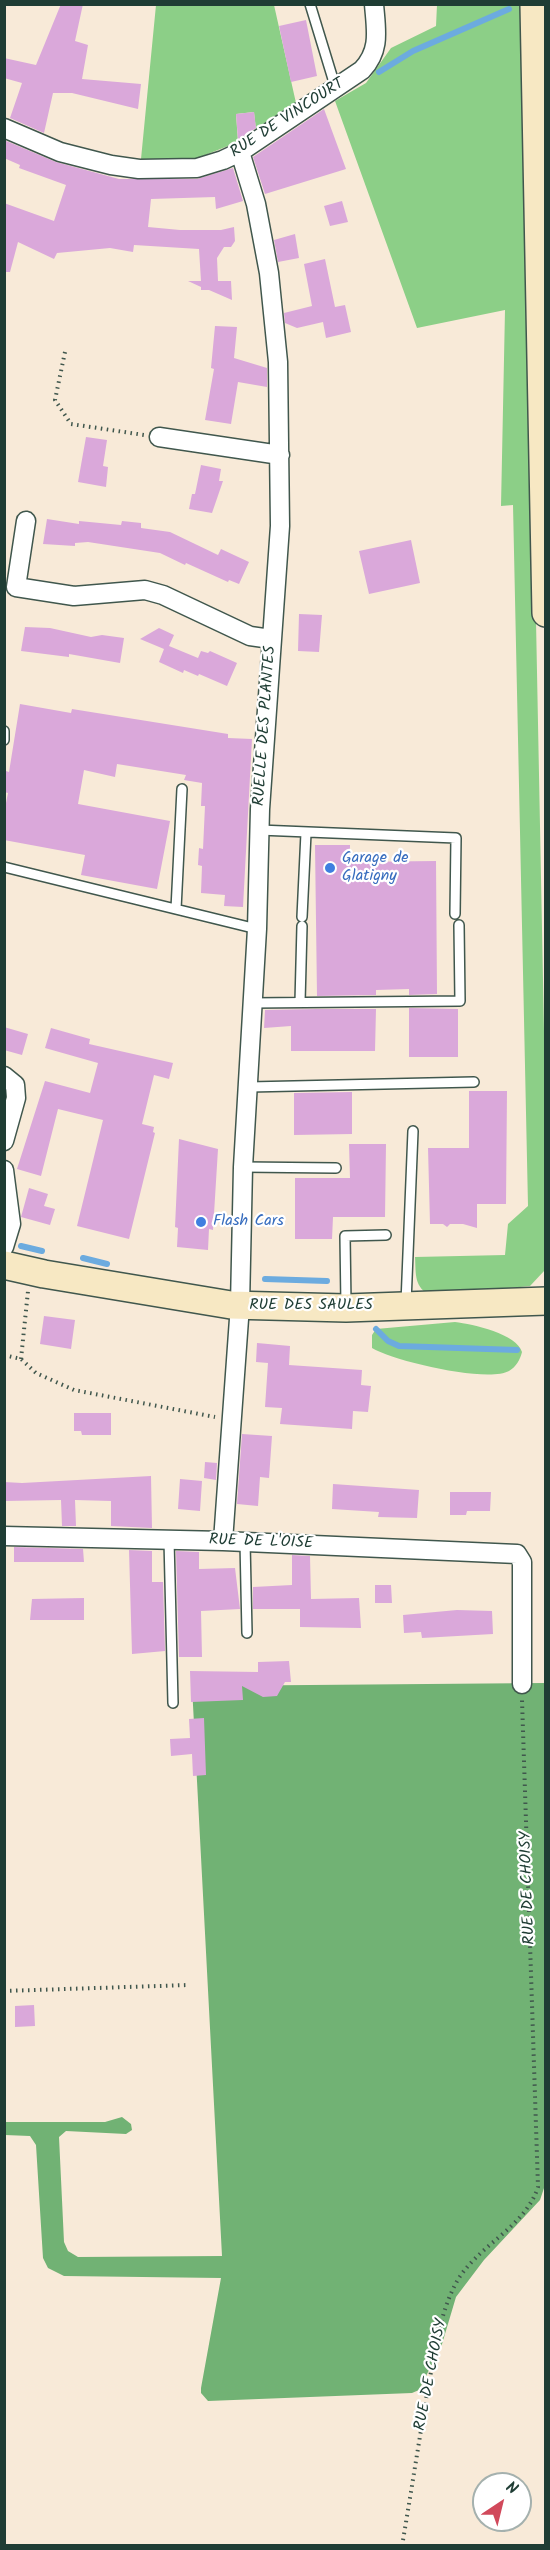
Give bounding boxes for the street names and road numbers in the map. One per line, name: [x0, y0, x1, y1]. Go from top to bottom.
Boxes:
street label: RUE DE VINCOURT: [227, 75, 349, 163]
street label: RUELLE DES PLANTES: [251, 645, 281, 807]
street label: RUE DES SAULES: [249, 1296, 373, 1316]
street label: RUE DE L'OISE: [208, 1532, 314, 1554]
street label: RUE DE CHOISY: [517, 1831, 541, 1945]
street label: RUE DE CHOISY: [412, 2317, 452, 2433]

